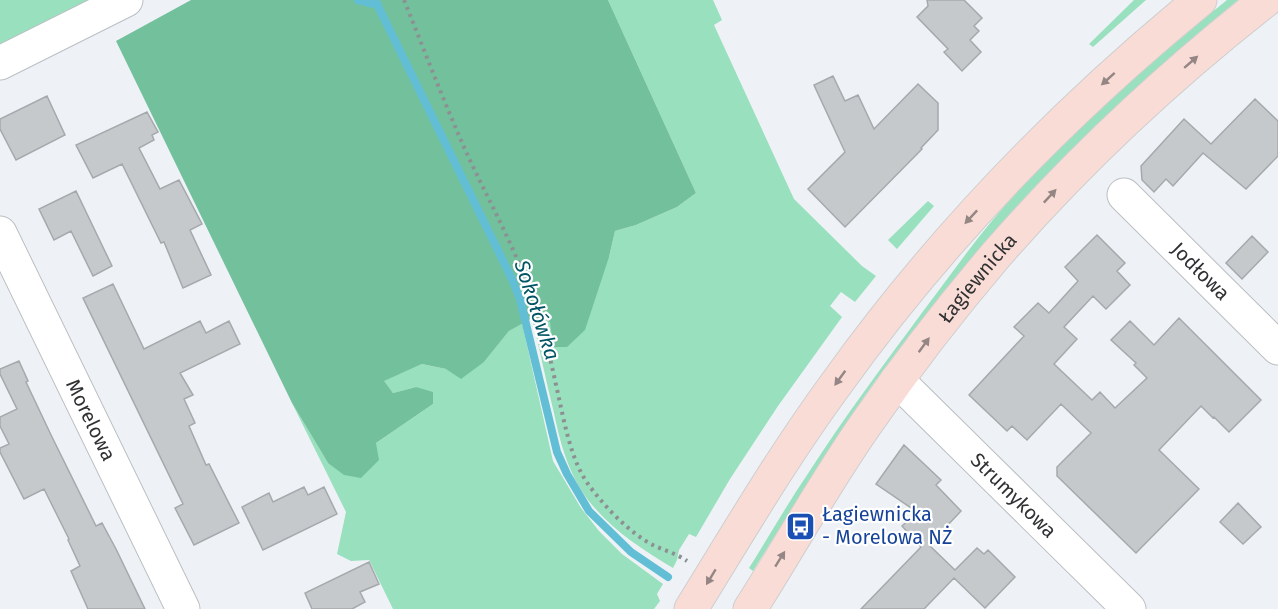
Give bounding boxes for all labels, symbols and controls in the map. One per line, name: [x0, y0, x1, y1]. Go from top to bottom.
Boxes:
one-way arrow: [1183, 56, 1198, 69]
one-way arrow: [1101, 72, 1116, 86]
one-way arrow: [1043, 189, 1057, 204]
one-way arrow: [964, 210, 978, 224]
street label: Łagiewnicka: [933, 228, 1022, 328]
street label: Jodłowa: [1166, 237, 1235, 305]
water label: Sokołówka: [508, 256, 565, 363]
one-way arrow: [918, 337, 930, 353]
one-way arrow: [834, 370, 846, 386]
street label: Morelowa: [61, 375, 121, 465]
street label: Strumykowa: [966, 448, 1062, 543]
place label: Łagiewnicka - Morelowa NŻ: [822, 502, 952, 549]
bus stop icon: Łagiewnicka - Morelowa NŻ: [785, 510, 817, 542]
one-way arrow: [775, 551, 786, 567]
one-way arrow: [705, 569, 716, 585]

